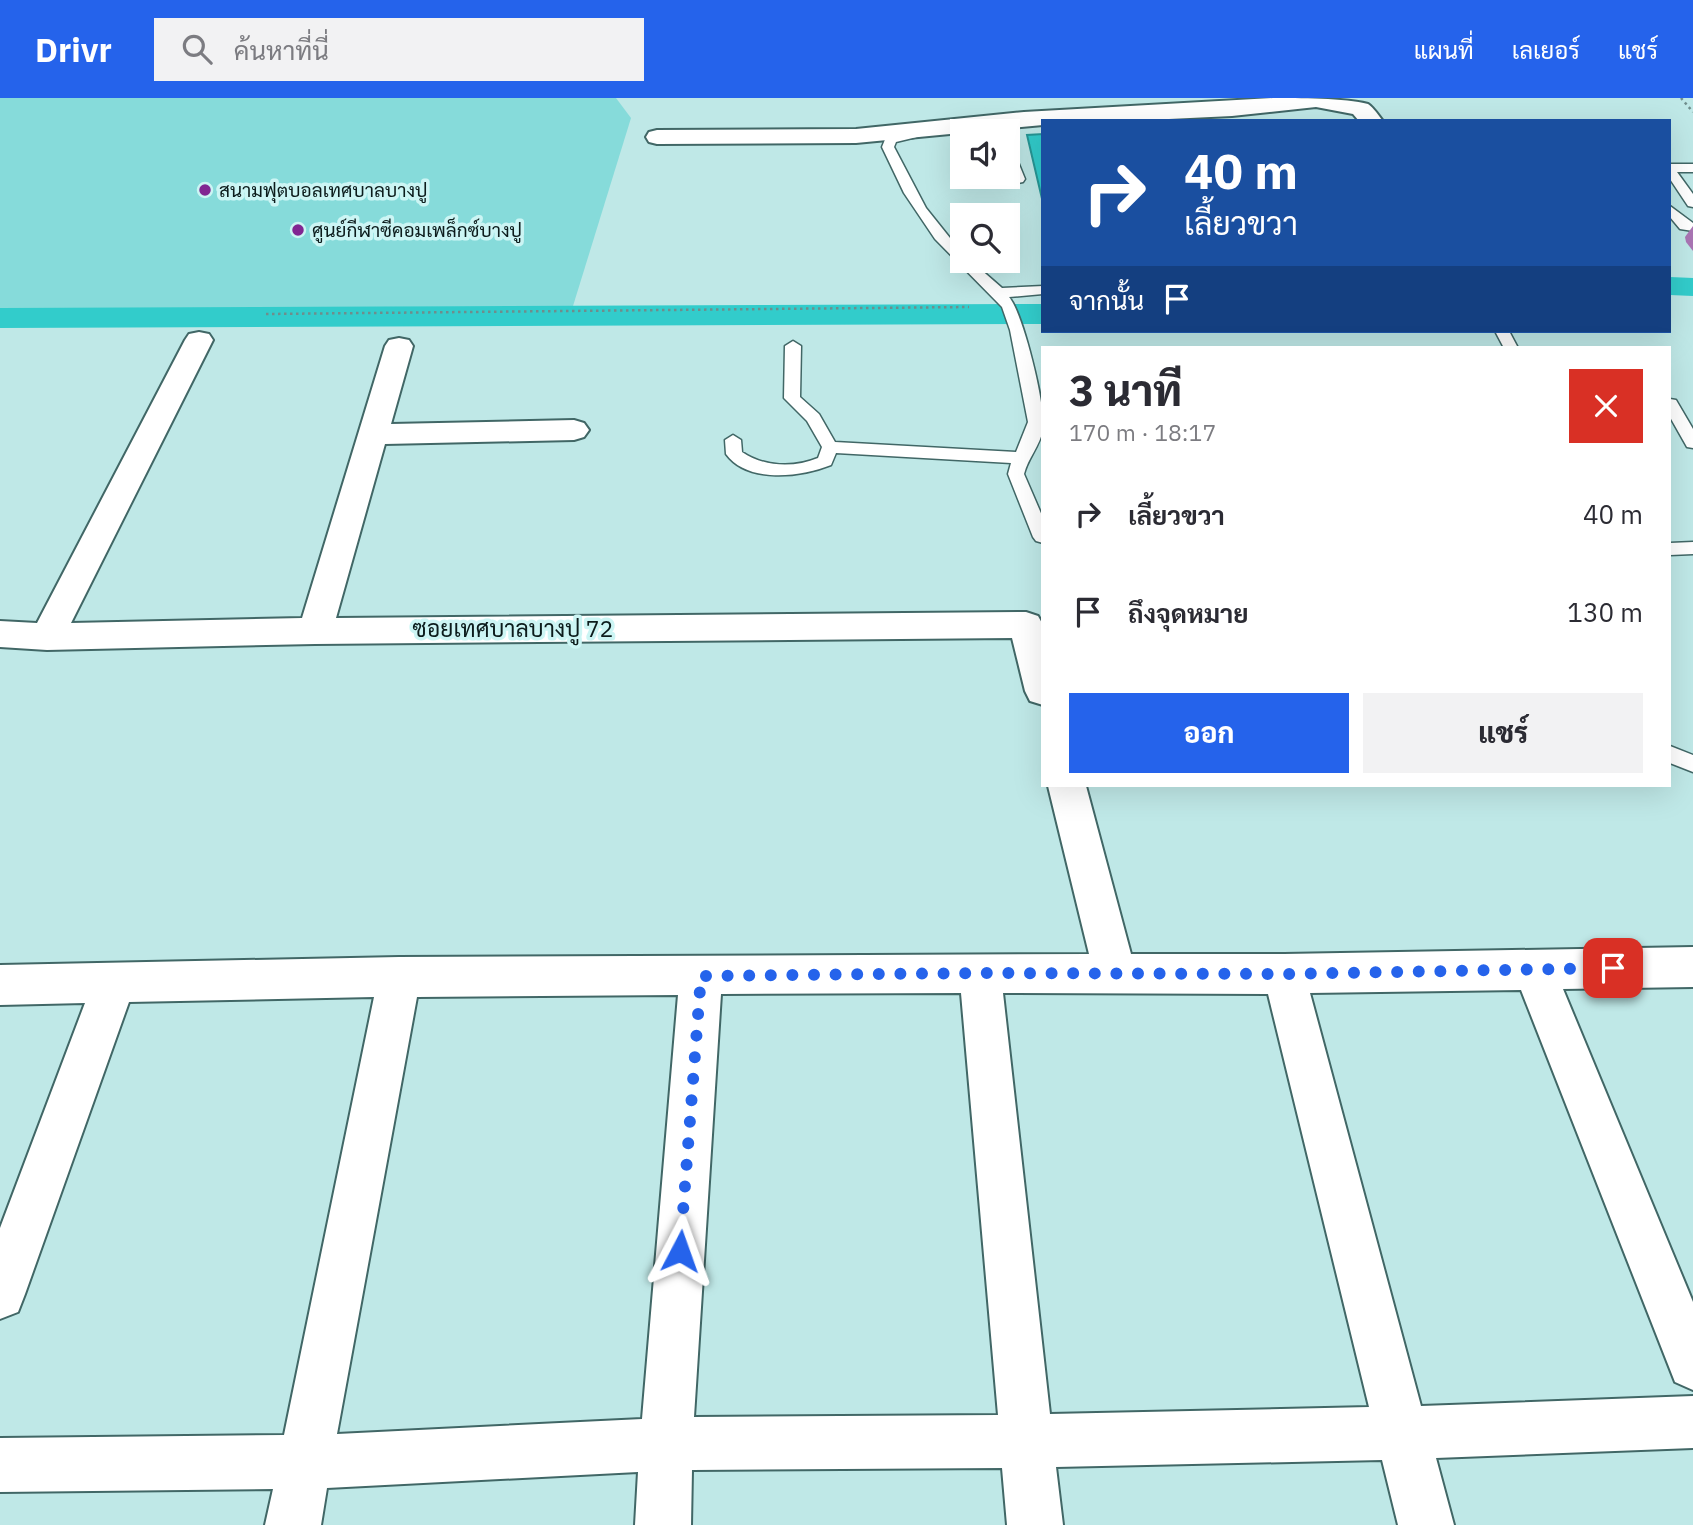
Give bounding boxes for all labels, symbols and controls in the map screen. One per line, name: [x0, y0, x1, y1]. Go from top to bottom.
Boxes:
search box: [154, 18, 644, 81]
text: Drivr: [35, 28, 112, 71]
icon: search: [178, 30, 216, 68]
text: ค้นหาที่นี่: [234, 33, 329, 67]
text: แผนที่: [1414, 34, 1474, 66]
text: เลเยอร์: [1512, 34, 1580, 66]
text: แชร์: [1618, 34, 1658, 66]
map controls: [950, 119, 1020, 273]
button: sound: [950, 119, 1020, 189]
text: 40 m: [1184, 139, 1298, 202]
icon: right: [1069, 147, 1160, 238]
place label: สนามฟุตบอลเทศบาลบางปู: [219, 178, 428, 204]
marker: สนามฟุตบอลเทศบาลบางปู: [197, 182, 213, 198]
text: เลี้ยวขวา: [1184, 202, 1298, 244]
button: search: [950, 203, 1020, 273]
place label: ศูนย์กีฬาซีคอมเพล็กซ์บางปู: [312, 217, 522, 244]
marker: ศูนย์กีฬาซีคอมเพล็กซ์บางปู: [290, 222, 306, 238]
icon: arrive: [1158, 280, 1196, 318]
text: จากนั้น: [1069, 283, 1144, 317]
text: 3 นาที: [1069, 363, 1182, 418]
button: close: [1569, 369, 1643, 443]
text: 170 m · 18:17: [1069, 417, 1216, 447]
icon: right: [1069, 495, 1107, 533]
text: 40 m: [1583, 497, 1643, 531]
text: เลี้ยวขวา: [1128, 498, 1225, 532]
icon: arrive: [1069, 593, 1107, 631]
text: 130 m: [1567, 595, 1643, 629]
text: ถึงจุดหมาย: [1128, 596, 1249, 630]
street label: ซอยเทศบาลบางปู 72: [413, 613, 613, 646]
button: ออก: [1069, 693, 1349, 773]
button: แชร์: [1363, 693, 1643, 773]
pin: [1583, 938, 1643, 998]
icon: arrive: [1594, 949, 1632, 987]
position arrow: [643, 1214, 717, 1288]

